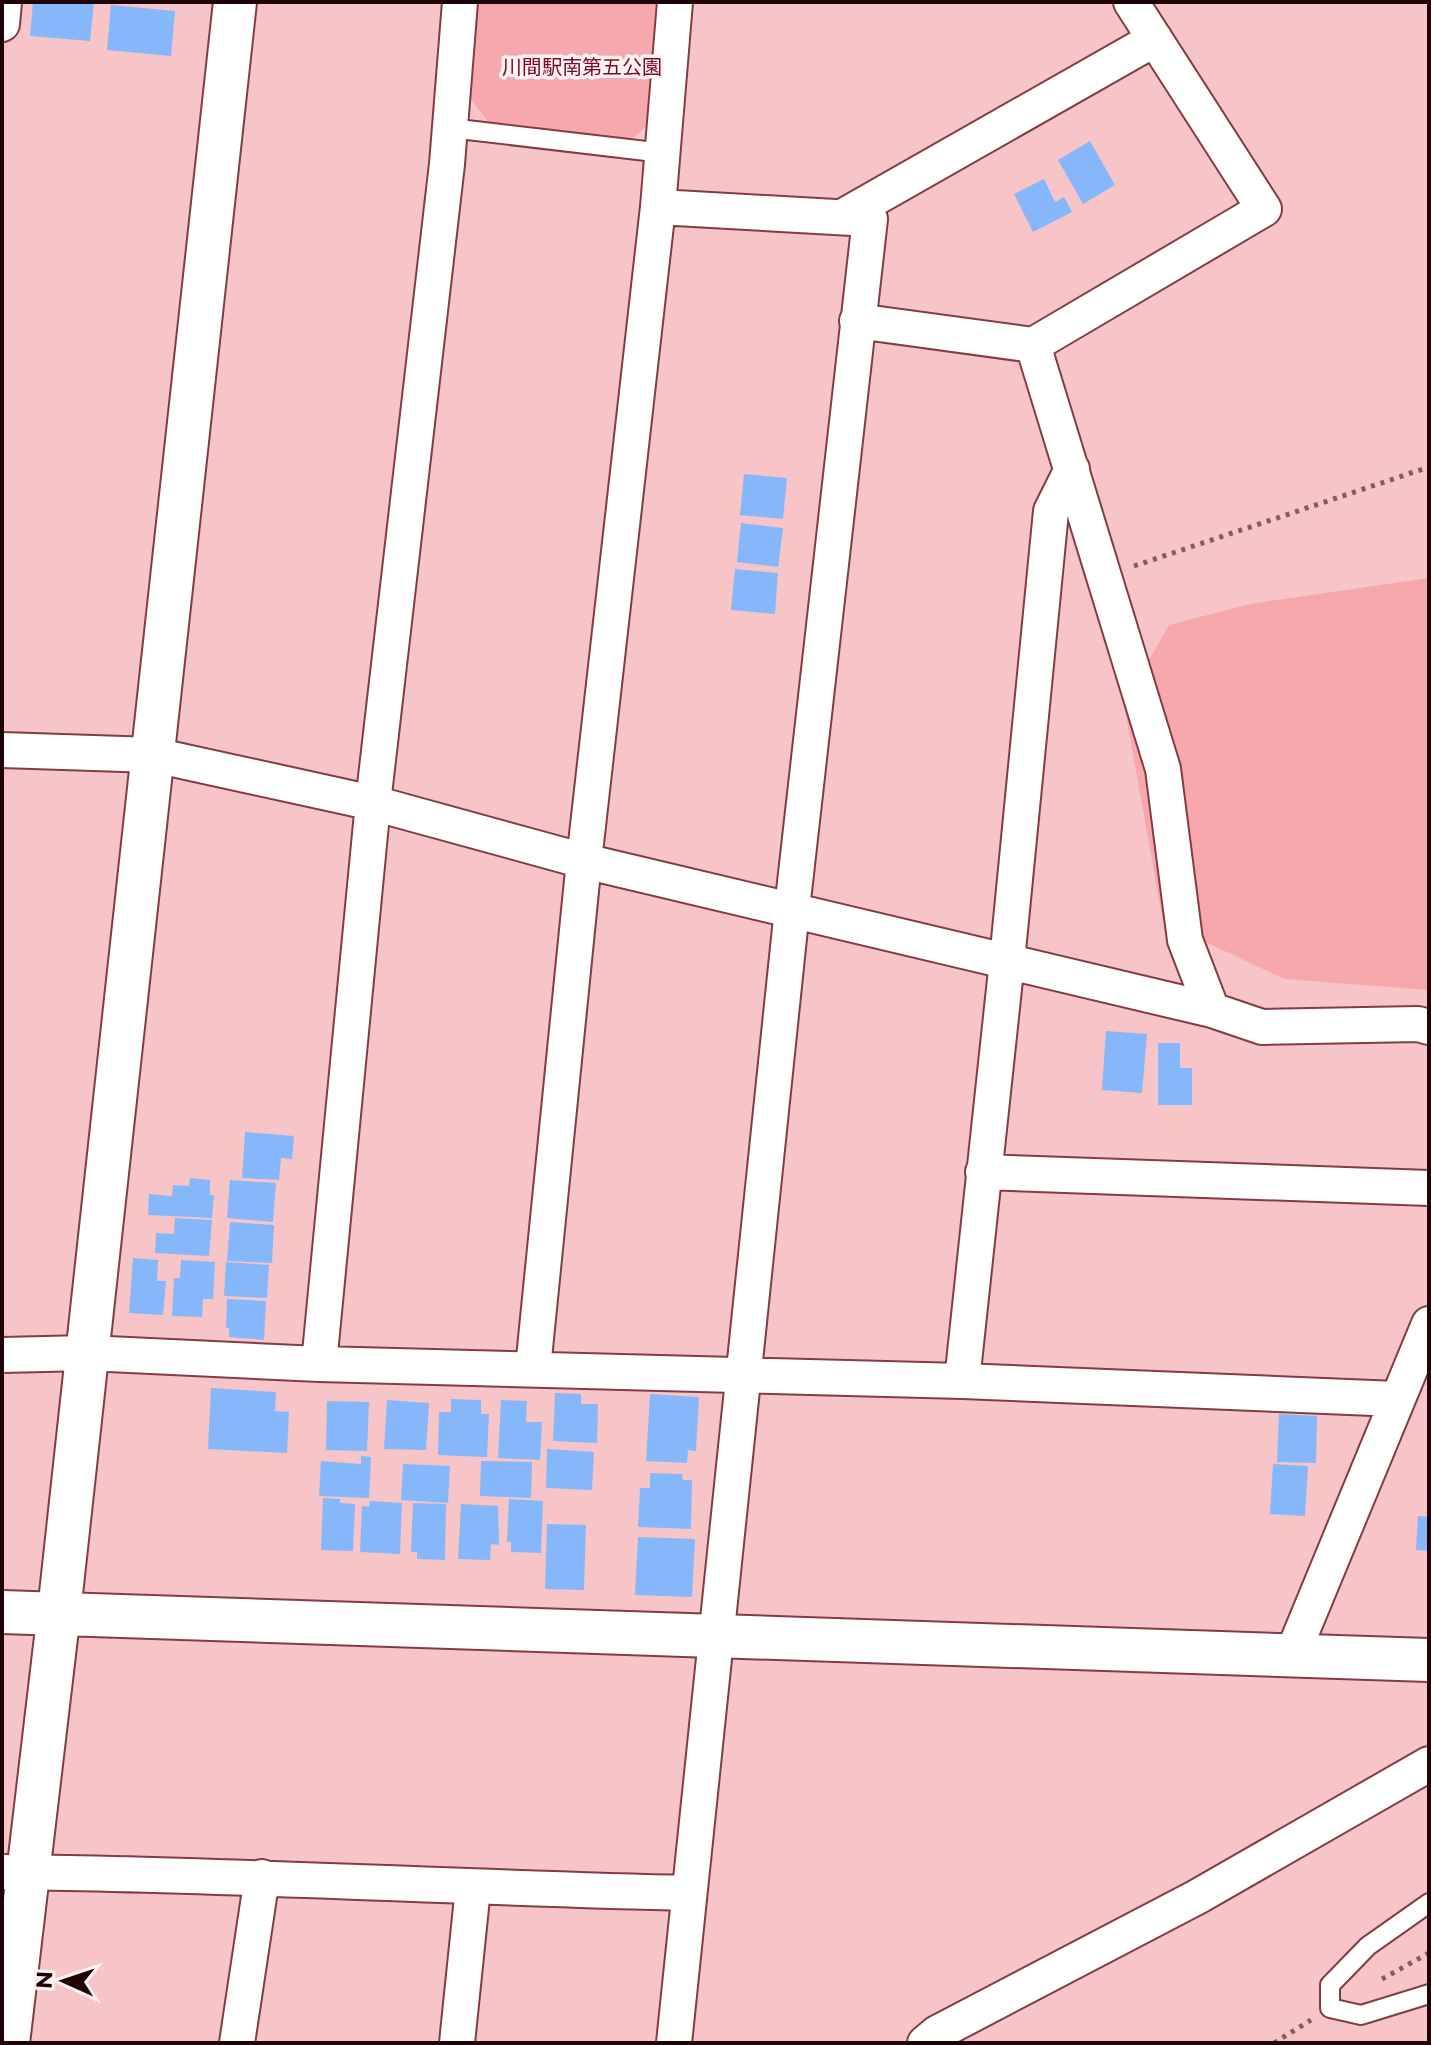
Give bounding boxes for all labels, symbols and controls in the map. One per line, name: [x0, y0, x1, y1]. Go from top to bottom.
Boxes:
park label: 川間駅南第五公園: [502, 55, 662, 79]
north arrow: [24, 1941, 104, 2021]
text: N: [31, 1970, 58, 1990]

